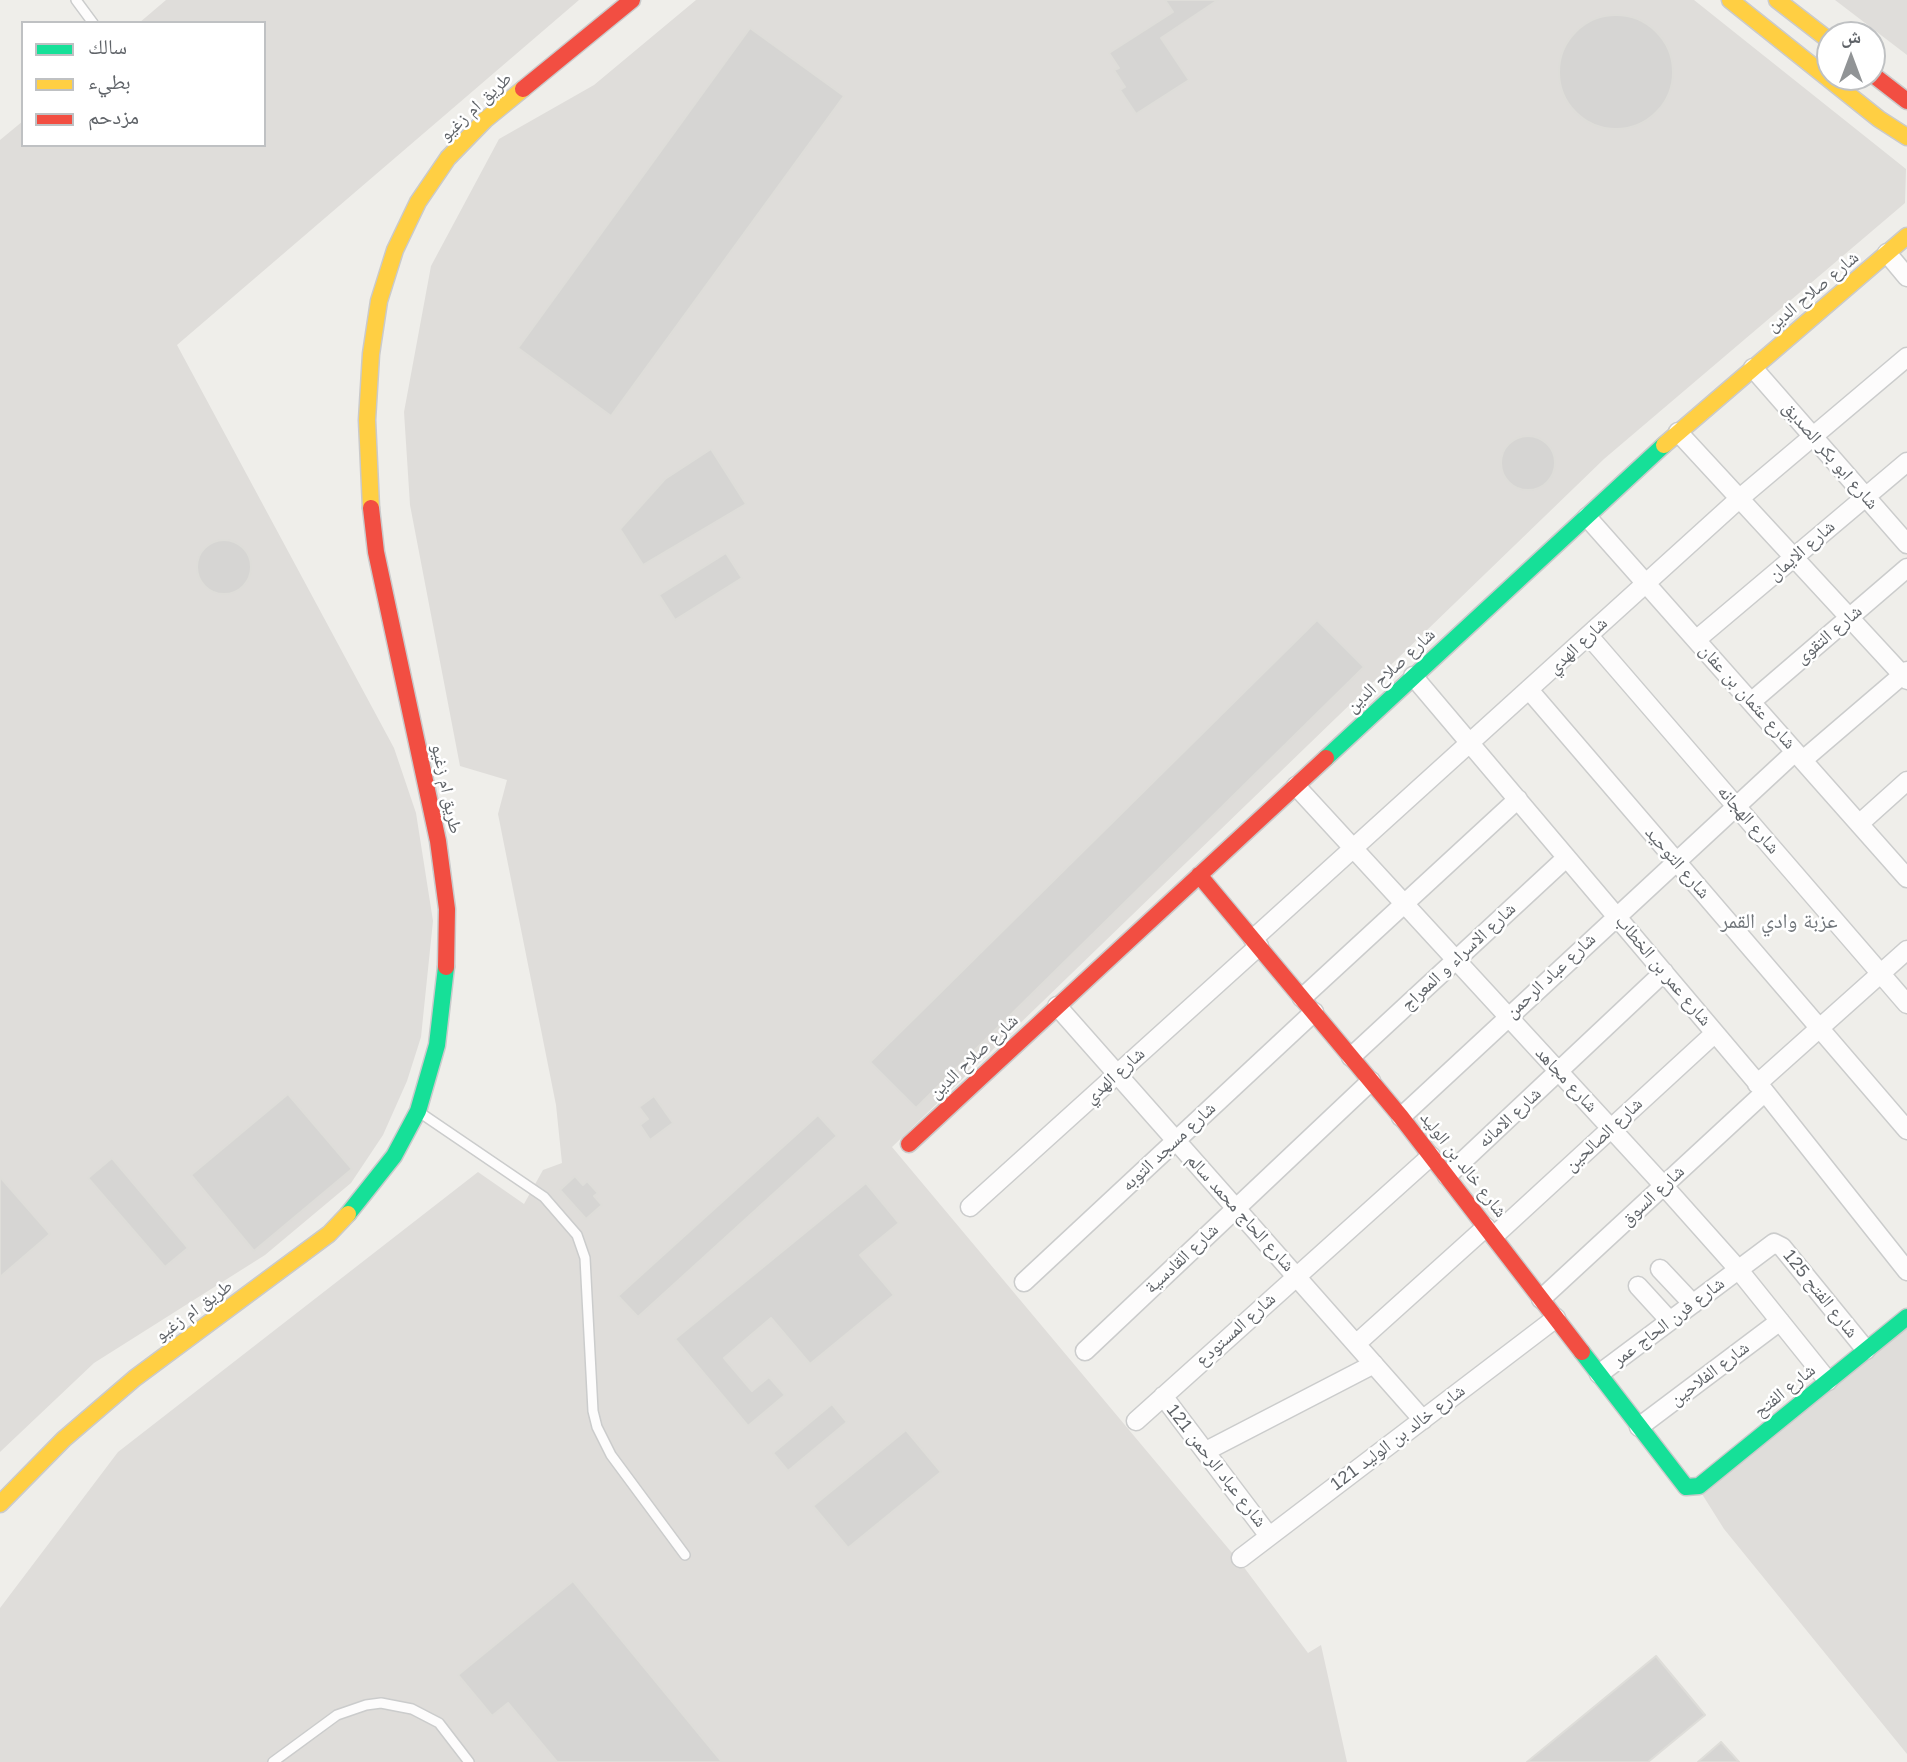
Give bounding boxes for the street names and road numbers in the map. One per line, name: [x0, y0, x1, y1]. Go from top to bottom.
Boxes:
street label: طريق ام زغيو: [435, 68, 517, 146]
street label: شارع صلاح الدين: [1762, 247, 1864, 337]
street label: شارع ابو بكر الصديق: [1777, 398, 1883, 514]
street label: شارع الايمان: [1764, 516, 1840, 586]
street label: شارع التقوى: [1791, 601, 1867, 669]
street label: شارع الهدي: [1544, 613, 1612, 679]
street label: شارع صلاح الدين: [1342, 624, 1440, 718]
street label: شارع عثمان بن عفان: [1694, 640, 1800, 754]
street label: طريق ام زغيو: [426, 742, 466, 836]
street label: شارع الهجانه: [1712, 781, 1784, 859]
street label: شارع التوحيد: [1640, 822, 1714, 904]
street label: شارع الاسراء و المعراج: [1397, 898, 1521, 1016]
street label: شارع عمر بن الخطاب: [1610, 911, 1716, 1031]
street label: شارع عباد الرحمن: [1501, 929, 1601, 1023]
street label: شارع صلاح الدين: [925, 1010, 1023, 1104]
street label: شارع الهدي: [1080, 1043, 1150, 1109]
street label: شارع مجاهد: [1530, 1043, 1602, 1117]
street label: شارع الامانه: [1474, 1083, 1546, 1153]
street label: شارع الصالحين: [1561, 1093, 1647, 1177]
street label: شارع مسجد التوبه: [1117, 1098, 1221, 1196]
street label: شارع خالد بن الوليد: [1415, 1108, 1511, 1222]
street label: شارع الحاج محمد سالم: [1181, 1150, 1299, 1276]
street label: شارع السوق: [1617, 1161, 1689, 1231]
street label: شارع القادسية: [1141, 1219, 1223, 1299]
street label: شارع الفتح 125: [1778, 1245, 1862, 1343]
street label: شارع فرن الحاج عمر: [1609, 1273, 1729, 1371]
street label: طريق ام زغيو: [151, 1276, 237, 1346]
street label: شارع المستودع: [1192, 1289, 1280, 1371]
street label: شارع الفلاحين: [1666, 1337, 1754, 1411]
street label: شارع الفتح: [1750, 1360, 1820, 1422]
street label: شارع خالد بن الوليد 121: [1326, 1380, 1470, 1496]
street label: شارع عباد الرحمن 121: [1161, 1400, 1271, 1532]

